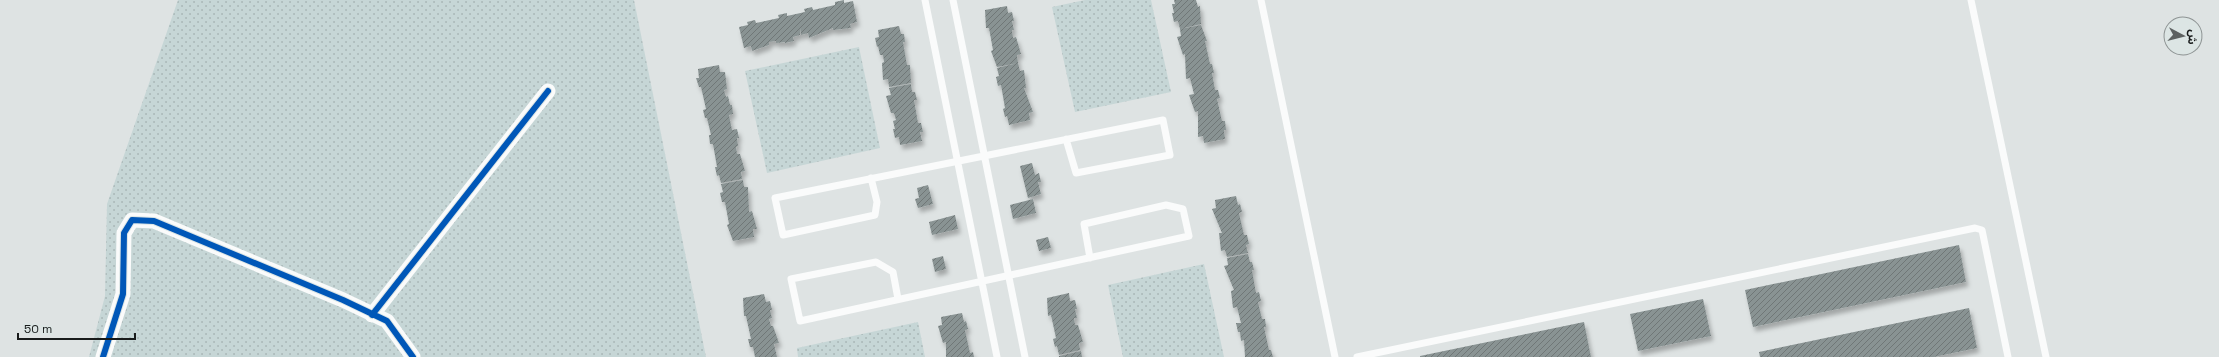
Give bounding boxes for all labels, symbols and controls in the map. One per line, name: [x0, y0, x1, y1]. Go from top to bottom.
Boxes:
north arrow: [2163, 16, 2203, 56]
text: ش: [2185, 29, 2201, 46]
scale bar: [18, 315, 135, 341]
text: 50 m: [24, 321, 52, 337]

